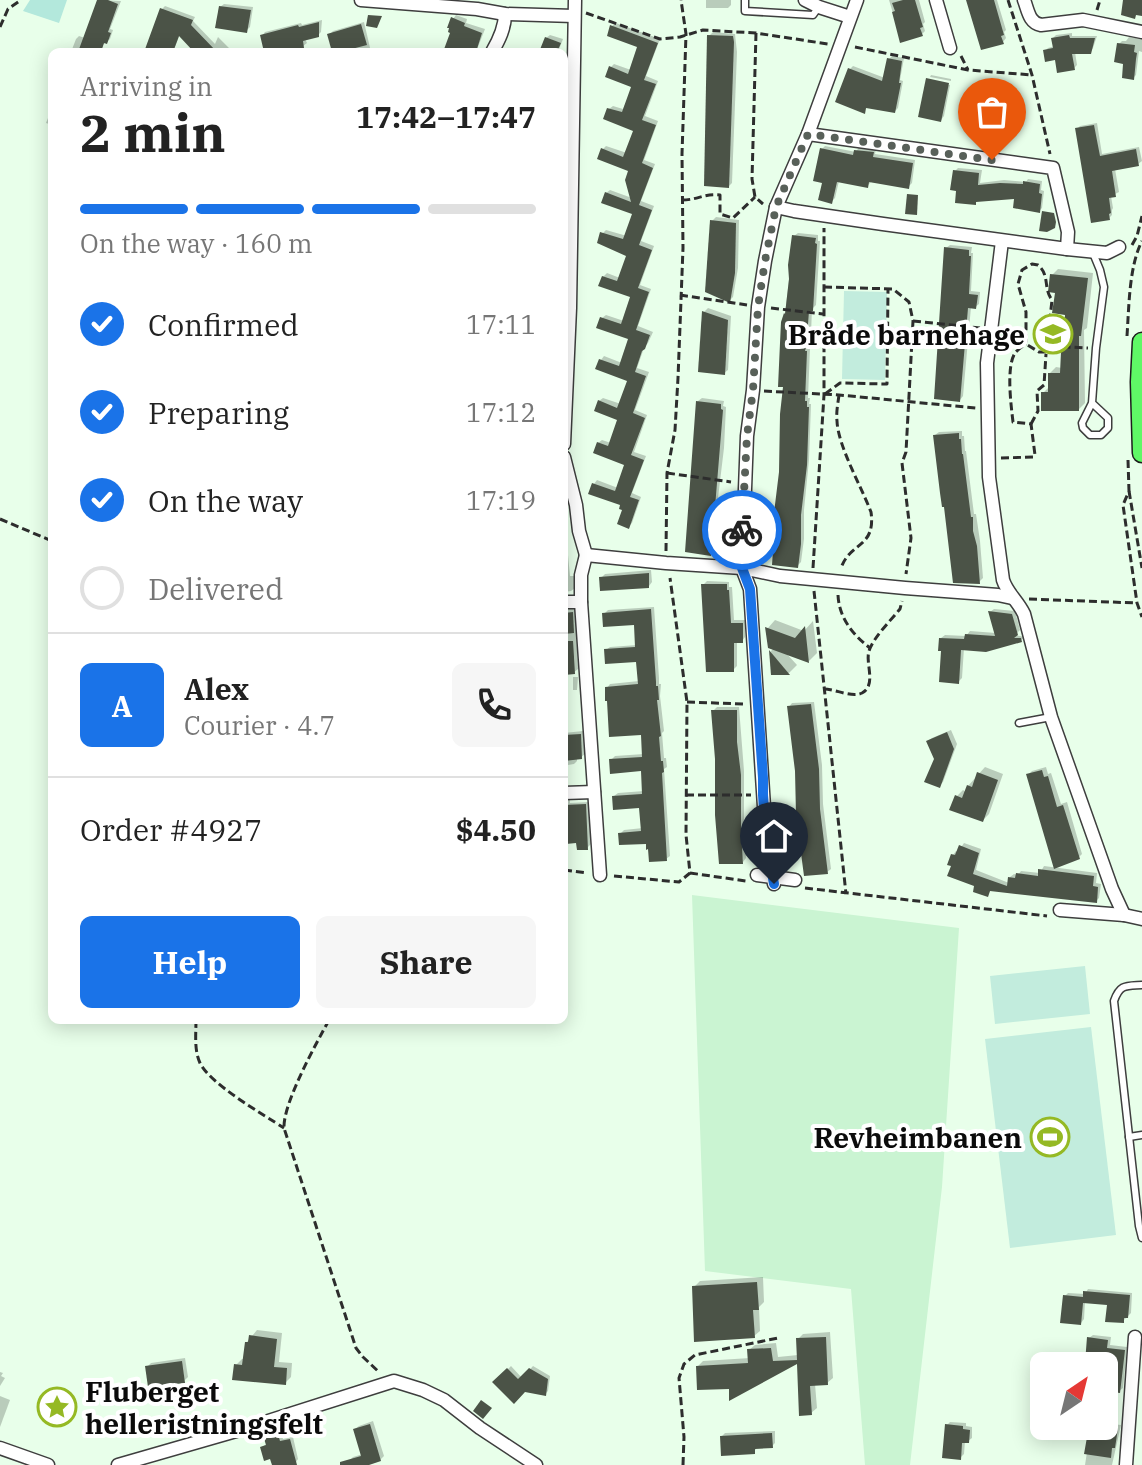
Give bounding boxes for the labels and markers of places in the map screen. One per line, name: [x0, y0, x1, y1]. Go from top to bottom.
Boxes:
pin: [958, 78, 1026, 160]
school or university icon: Bråde barnehage: [1032, 313, 1074, 355]
place label: Bråde barnehage: [788, 316, 1025, 353]
pin: [740, 802, 808, 884]
sports icon: Revheimbanen: [1029, 1116, 1071, 1158]
place label: Revheimbanen: [813, 1119, 1022, 1156]
place label: Fluberget helleristningsfelt: [85, 1373, 323, 1442]
place icon: Fluberget helleristningsfelt: [36, 1386, 78, 1428]

